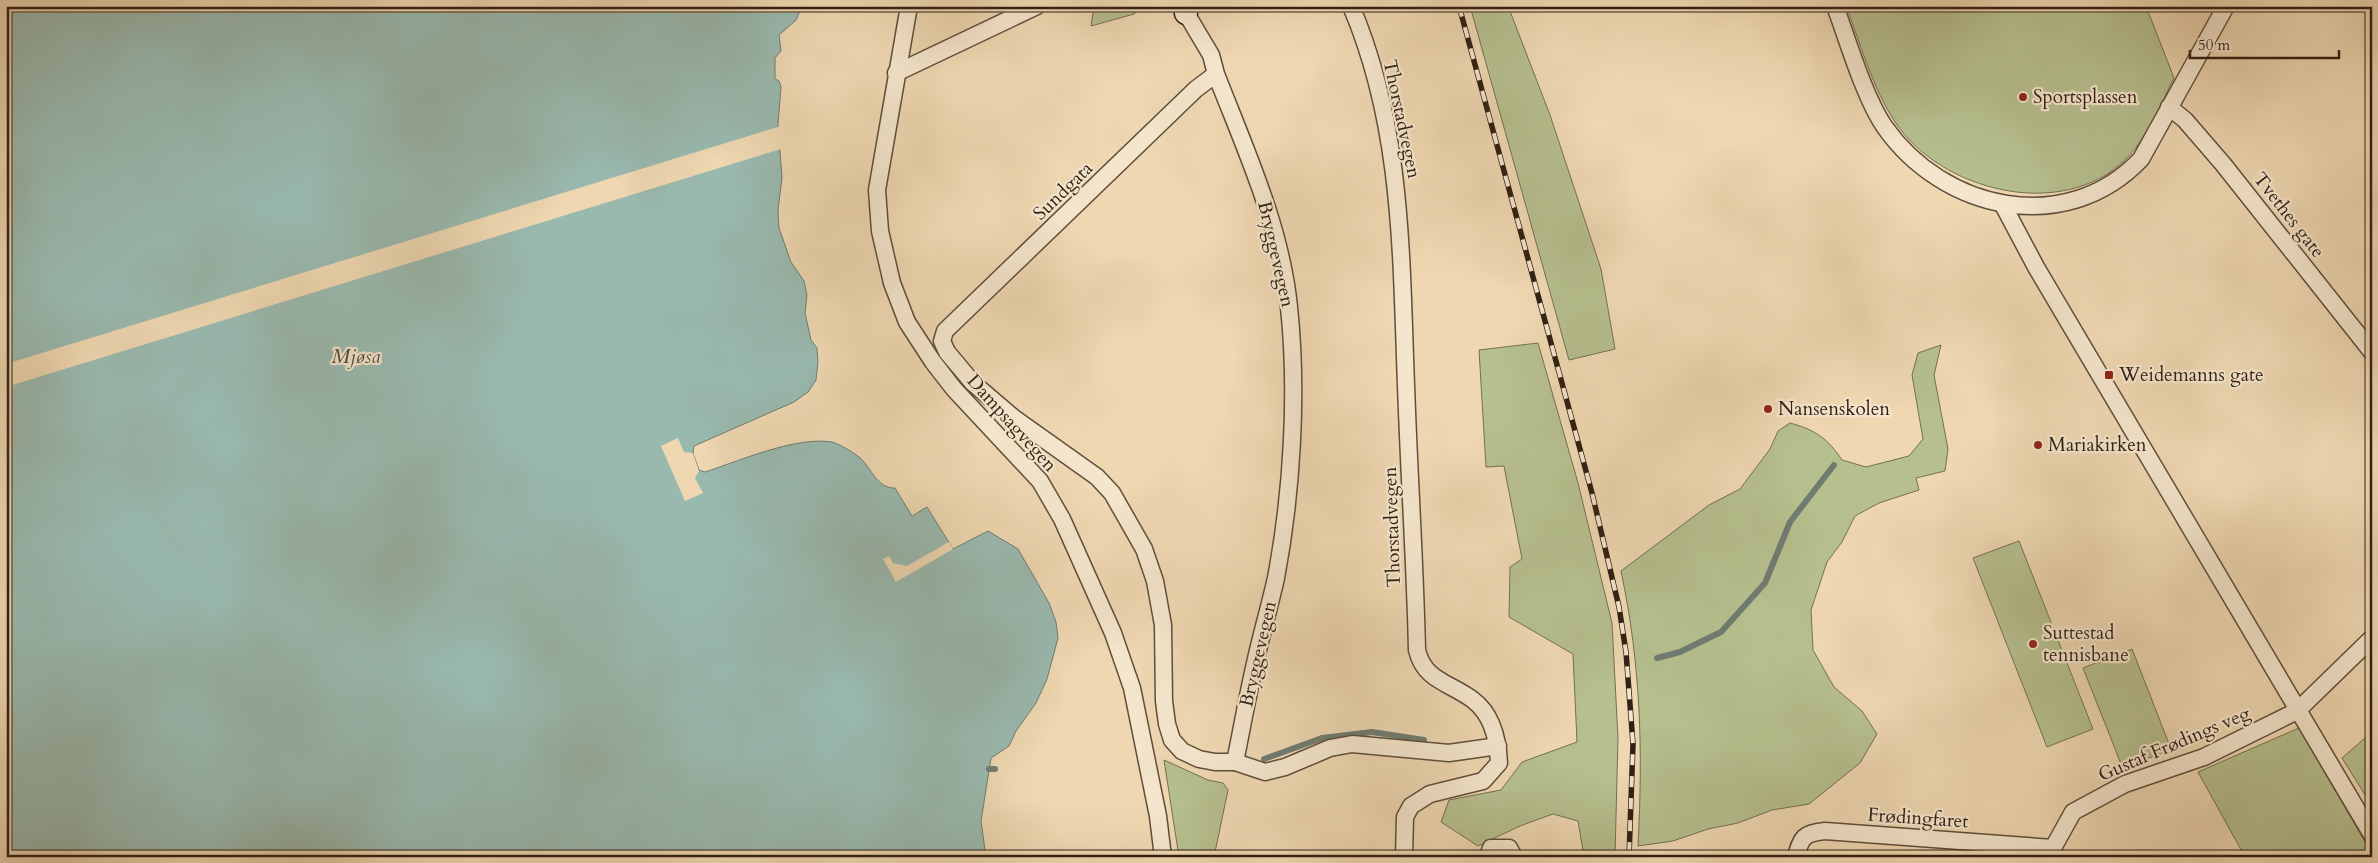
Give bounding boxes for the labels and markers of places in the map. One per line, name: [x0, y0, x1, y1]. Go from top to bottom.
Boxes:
place label: Sportsplassen: [2033, 84, 2138, 110]
marker: Sportsplassen: [2017, 91, 2029, 103]
place label: Weidemanns gate: [2118, 362, 2264, 388]
marker: Weidemanns gate: [2103, 369, 2115, 381]
place label: Nansenskolen: [1778, 396, 1890, 422]
marker: Nansenskolen: [1762, 403, 1774, 415]
place label: Mariakirken: [2048, 432, 2147, 458]
marker: Mariakirken: [2032, 439, 2044, 451]
place label: Suttestad tennisbane: [2043, 620, 2129, 668]
marker: Suttestad tennisbane: [2027, 638, 2039, 650]

